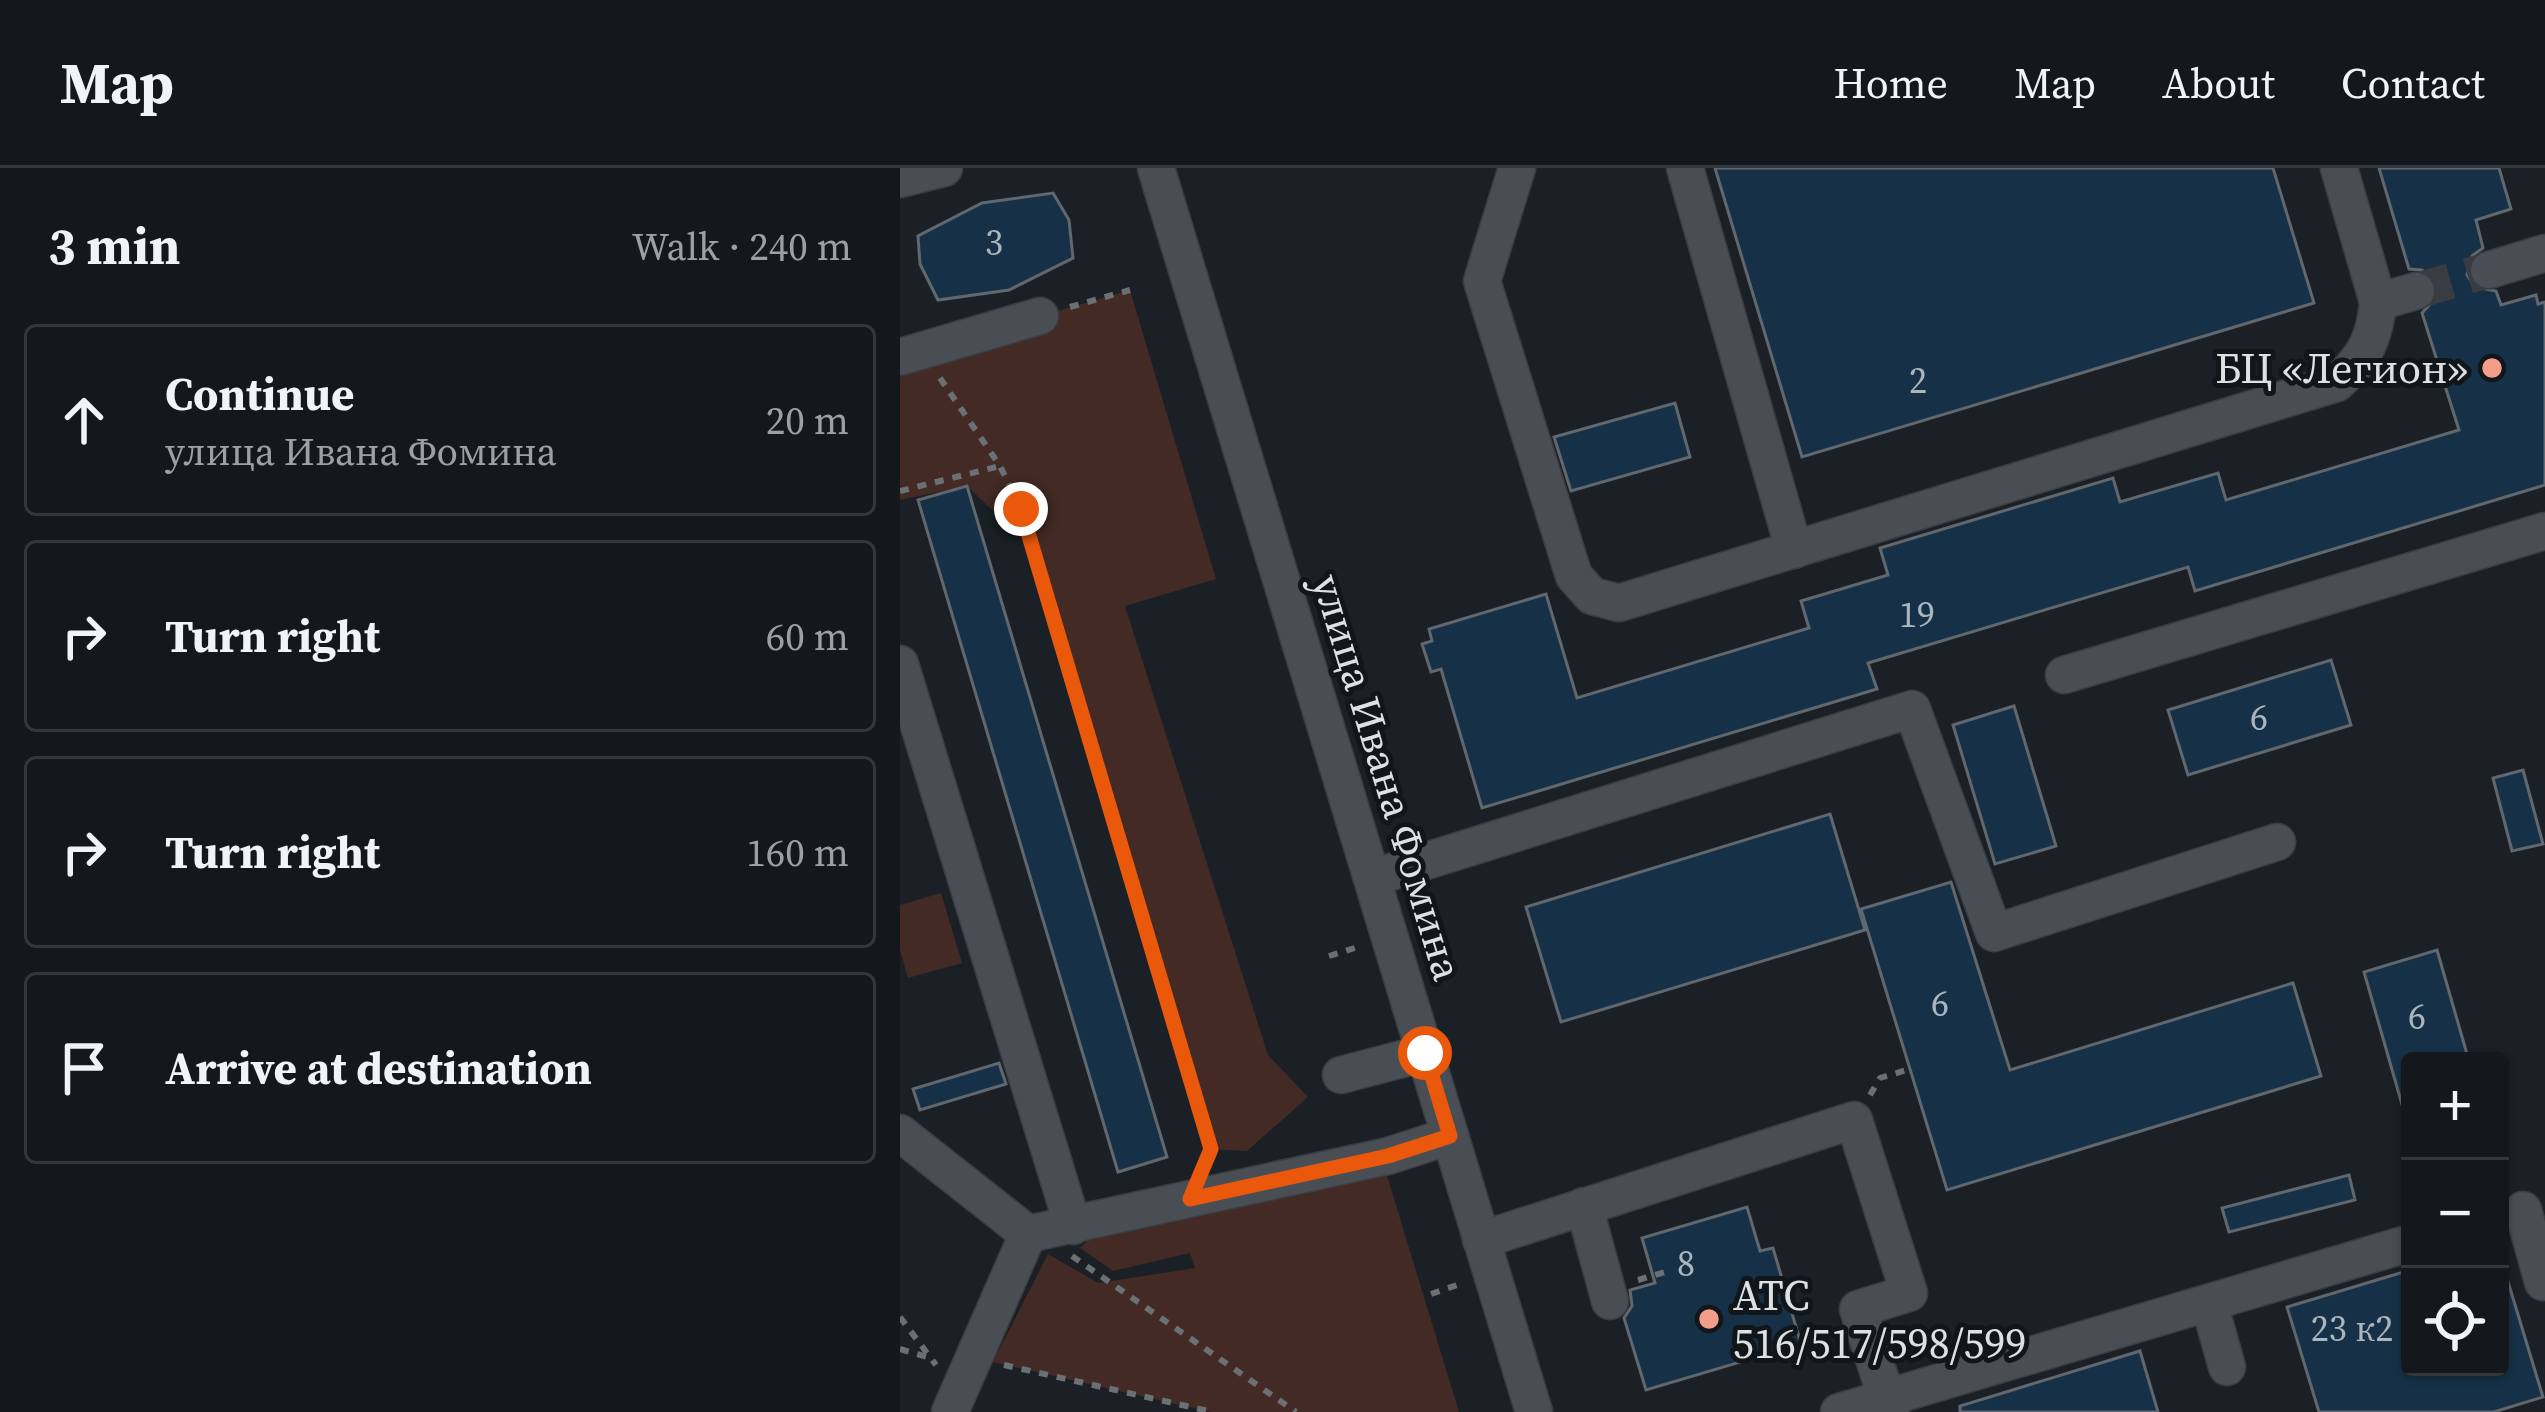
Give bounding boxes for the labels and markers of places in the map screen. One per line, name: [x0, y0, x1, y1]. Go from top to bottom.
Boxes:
place label: БЦ «Легион»: [2215, 339, 2468, 397]
marker: БЦ «Легион»: [2479, 355, 2505, 381]
place label: АТС 516/517/598/599: [1733, 1266, 2027, 1372]
marker: АТС 516/517/598/599: [1696, 1306, 1722, 1332]

